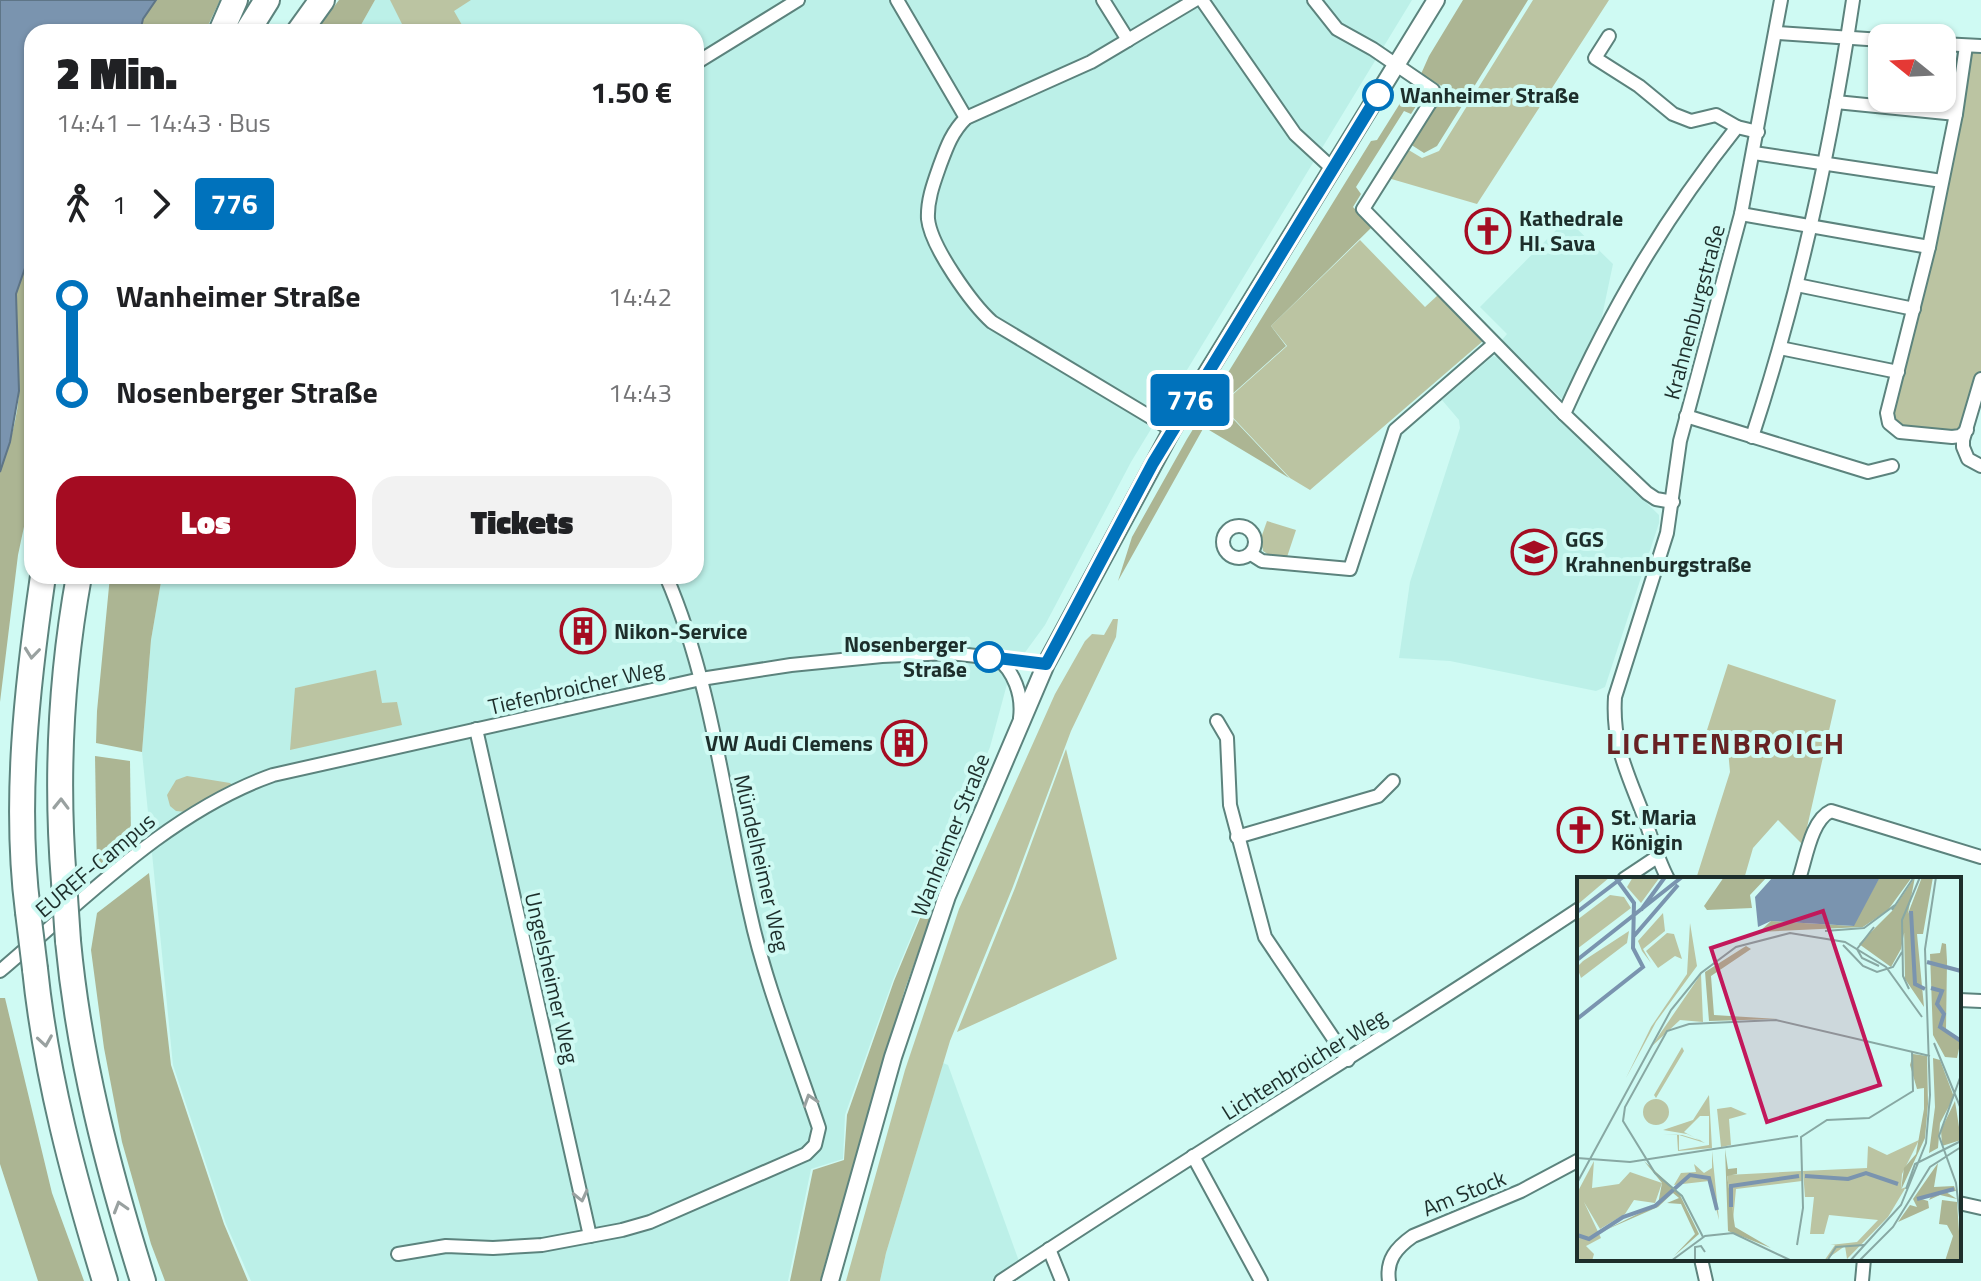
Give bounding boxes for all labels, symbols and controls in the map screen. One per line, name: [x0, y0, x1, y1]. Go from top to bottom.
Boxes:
north arrow: [1868, 24, 1956, 112]
map controls: [1868, 24, 1956, 112]
text: 2 Min.: [56, 39, 177, 106]
text: 1.50 €: [591, 69, 672, 115]
place label: Wanheimer Straße: [1400, 78, 1579, 112]
marker: Wanheimer Straße: [1363, 80, 1393, 110]
text: 14:41 – 14:43 · Bus: [56, 103, 271, 142]
icon: walk: [56, 182, 100, 226]
icon: forward: [139, 182, 183, 226]
text: 776: [211, 182, 258, 225]
text: 1: [112, 185, 127, 224]
place label: Kathedrale Hl. Sava: [1519, 201, 1623, 260]
church icon: Kathedrale Hl. Sava: [1464, 207, 1512, 255]
street label: Krahnenburgstraße: [1654, 221, 1734, 403]
text: Wanheimer Straße: [116, 273, 360, 319]
text: 14:42: [608, 277, 672, 316]
text: Nosenberger Straße: [116, 369, 378, 415]
text: 14:43: [608, 373, 672, 412]
line badge: 776: [1144, 374, 1236, 426]
text: 776: [1166, 378, 1214, 421]
button: Los: [56, 476, 356, 568]
button: Tickets: [372, 476, 672, 568]
place label: GGS Krahnenburgstraße: [1565, 522, 1752, 581]
school or university icon: GGS Krahnenburgstraße: [1510, 528, 1558, 576]
building icon: Nikon-Service: [559, 607, 607, 655]
place label: Nikon-Service: [614, 614, 747, 648]
place label: Nosenberger Straße: [844, 627, 967, 686]
marker: Nosenberger Straße: [974, 642, 1004, 672]
one-way arrow: [24, 647, 41, 660]
street label: Tiefenbroicher Weg: [485, 650, 667, 724]
building icon: VW Audi Clemens: [880, 719, 928, 767]
district label: LICHTENBROICH: [1606, 720, 1846, 766]
place label: VW Audi Clemens: [705, 726, 873, 760]
street label: Wanheimer Straße: [902, 748, 998, 922]
street label: Mündelheimer Weg: [725, 771, 799, 955]
one-way arrow: [52, 797, 70, 810]
place label: St. Maria Königin: [1611, 800, 1697, 859]
street label: EUREF-Campus: [27, 804, 163, 926]
church icon: St. Maria Königin: [1556, 806, 1604, 854]
inset map: [1577, 877, 1961, 1261]
street label: Ungelsheimer Weg: [516, 889, 588, 1067]
street label: Lichtenbroicher Weg: [1215, 999, 1393, 1129]
one-way arrow: [36, 1034, 53, 1048]
one-way arrow: [804, 1094, 820, 1108]
street label: Am Stock: [1417, 1161, 1511, 1225]
one-way arrow: [572, 1189, 589, 1203]
one-way arrow: [113, 1200, 129, 1214]

